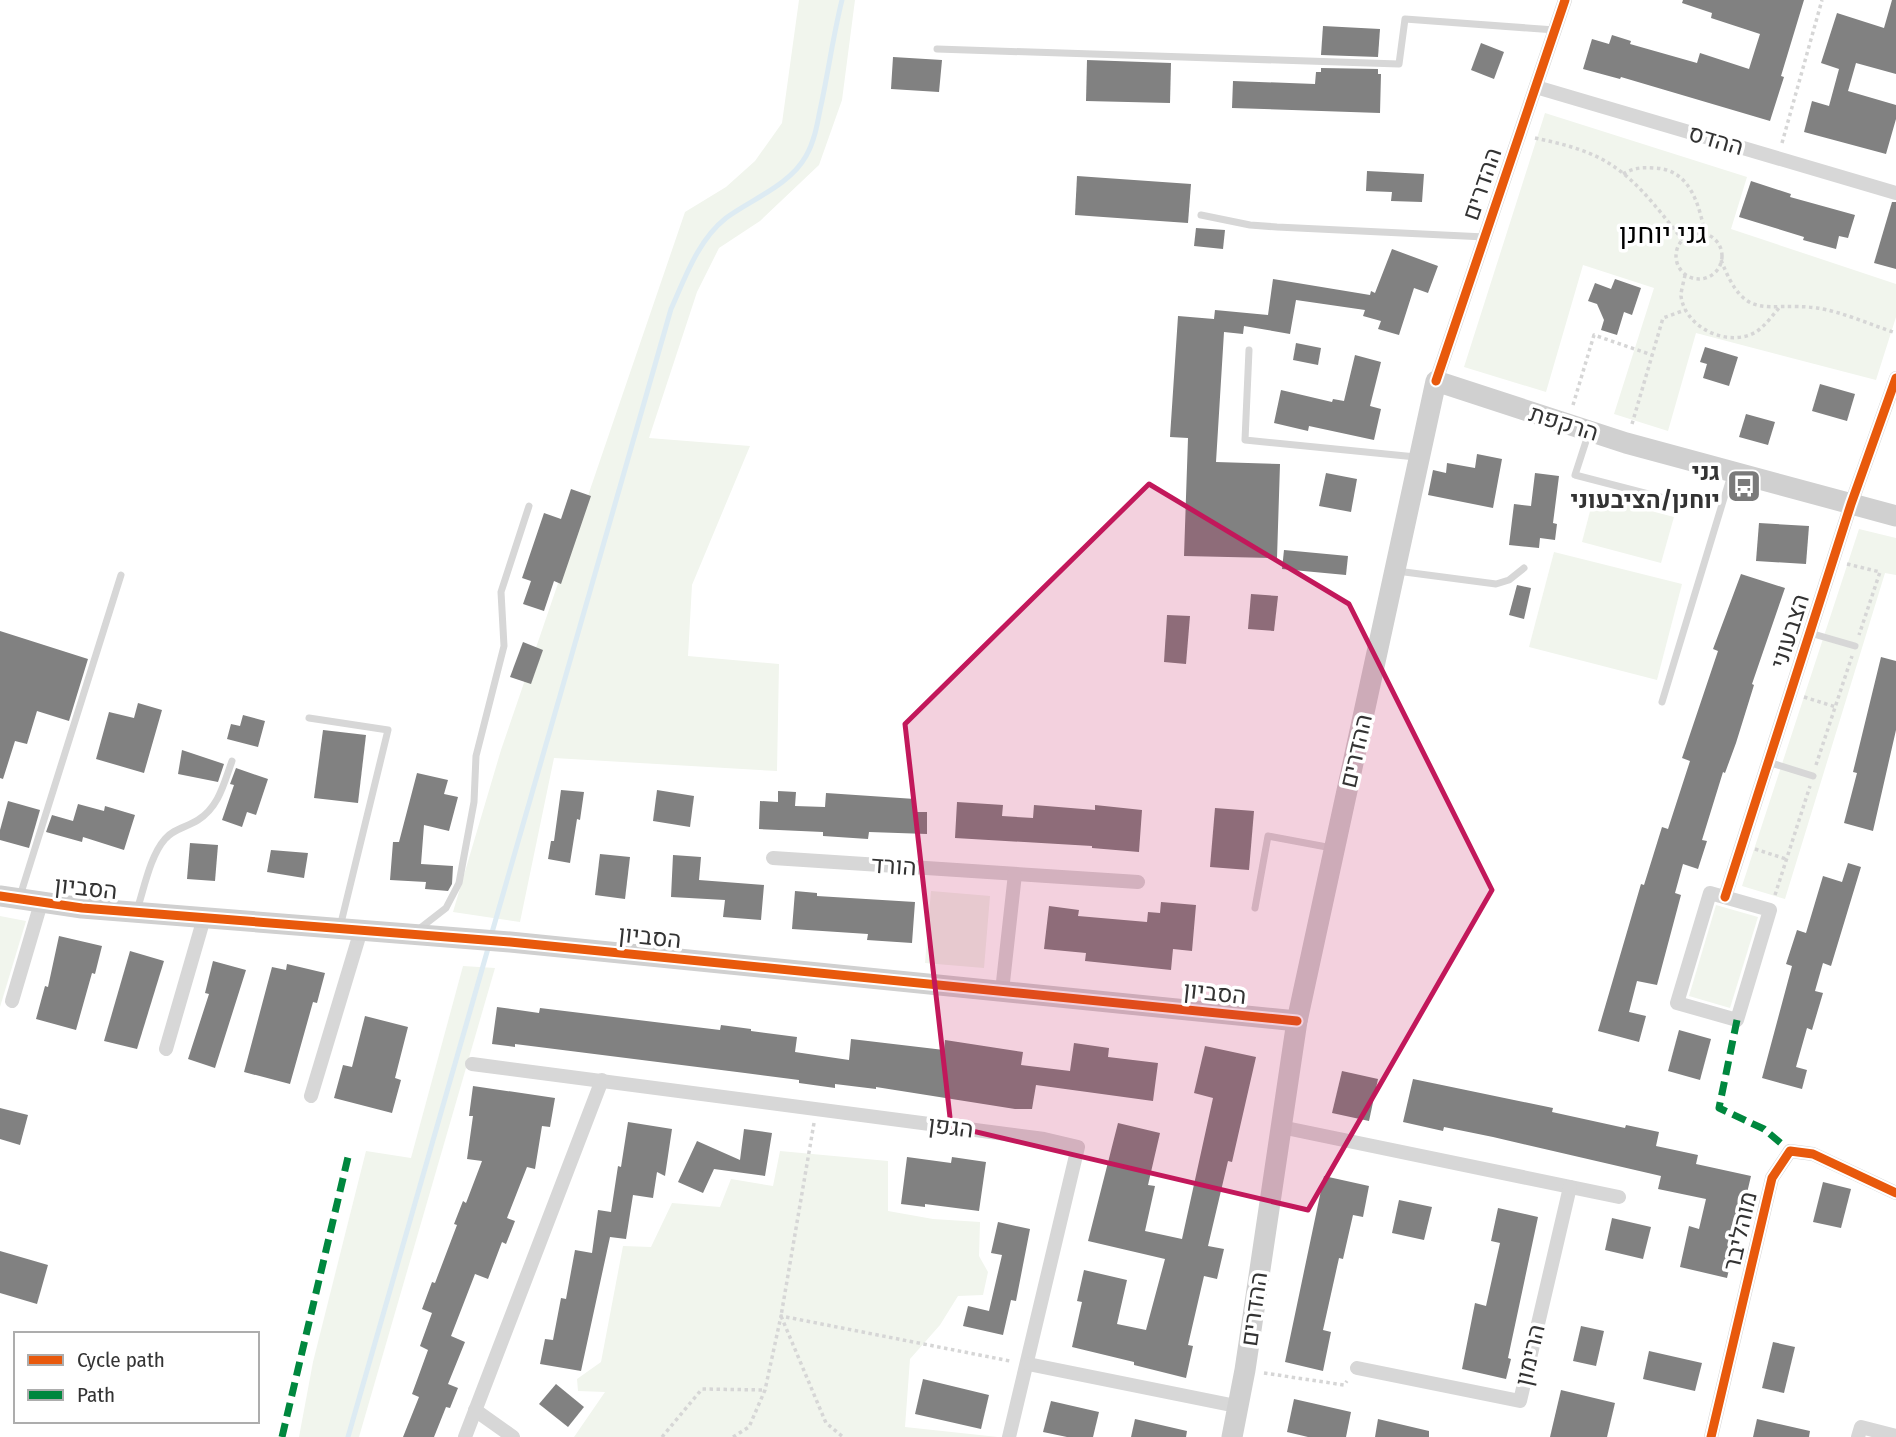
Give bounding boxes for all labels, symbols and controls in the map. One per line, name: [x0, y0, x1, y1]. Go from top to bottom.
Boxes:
street label: ההדס: [1685, 119, 1747, 161]
street label: ההדרים: [1457, 144, 1507, 224]
district label: גני יוחנן: [1619, 217, 1707, 250]
street label: הרקפת: [1526, 399, 1602, 447]
place label: גני יוחנן/הציבעוני: [1570, 458, 1720, 514]
bus stop icon: גני יוחנן/הציבעוני: [1725, 467, 1763, 505]
street label: הצבעוני: [1765, 590, 1815, 672]
street label: ההדרים: [1334, 711, 1378, 791]
street label: הורד: [870, 850, 918, 882]
street label: הסביון: [53, 871, 119, 905]
street label: הסביון: [617, 920, 683, 954]
street label: הסביון: [1182, 976, 1248, 1010]
street label: הגפן: [927, 1110, 975, 1144]
street label: מוהליבר: [1717, 1189, 1763, 1273]
street label: ההדרים: [1235, 1270, 1273, 1348]
street label: הרימון: [1509, 1321, 1551, 1389]
legend: [14, 1332, 259, 1423]
text: Cycle path: [77, 1347, 165, 1373]
text: Path: [77, 1382, 115, 1408]

